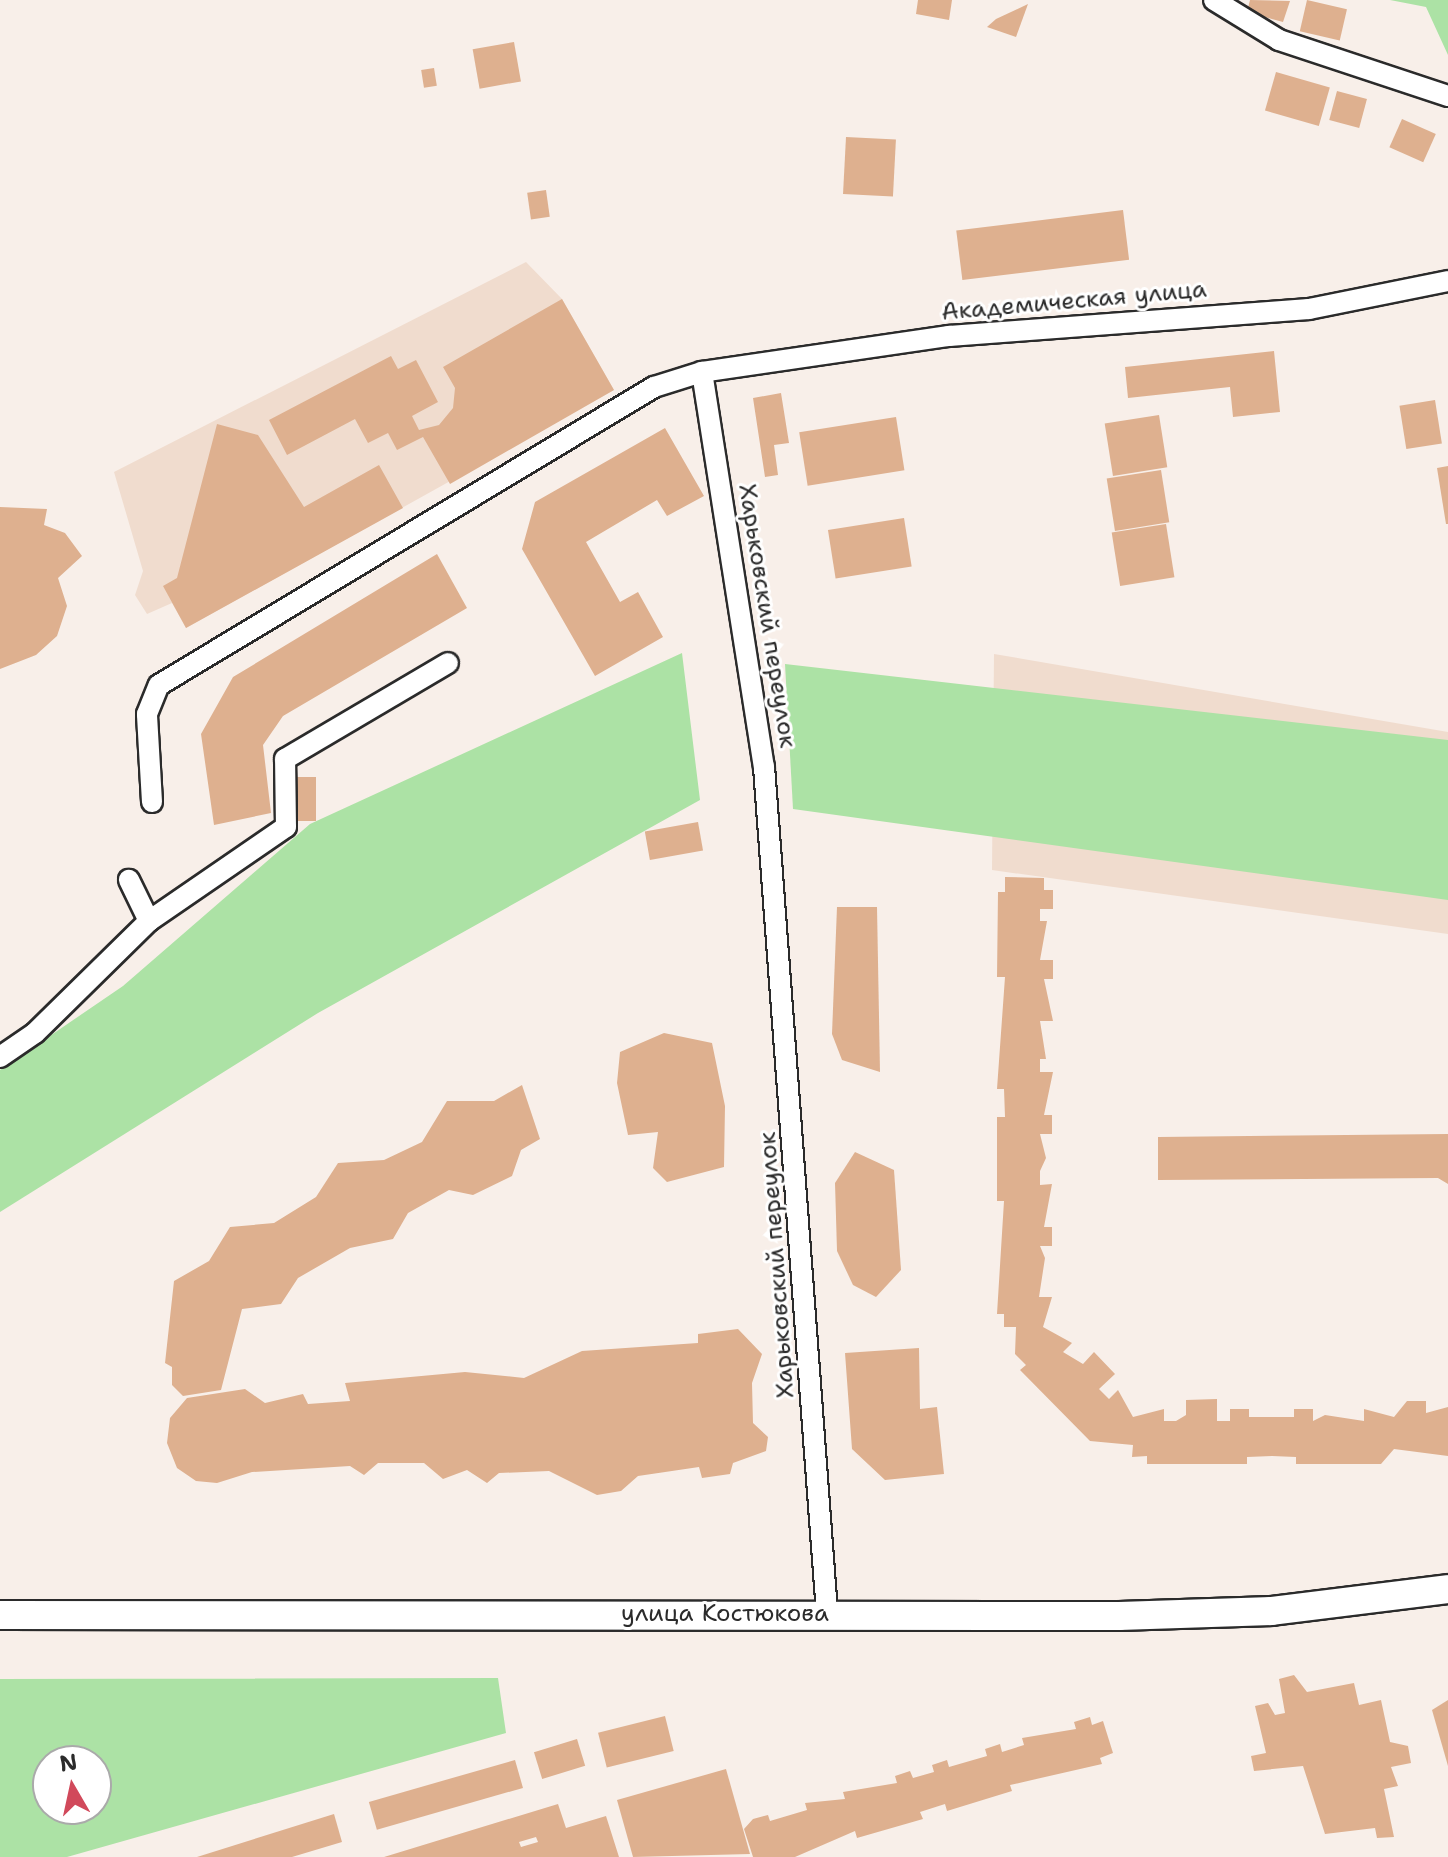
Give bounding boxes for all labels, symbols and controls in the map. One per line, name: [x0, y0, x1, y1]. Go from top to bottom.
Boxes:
street label: Академическая улица: [940, 275, 1208, 327]
street label: Харьковский переулок: [732, 482, 802, 750]
street label: Харьковский переулок: [753, 1131, 801, 1399]
street label: улица Костюкова: [621, 1600, 829, 1628]
north arrow: [32, 1745, 112, 1825]
text: N: [58, 1747, 79, 1778]

